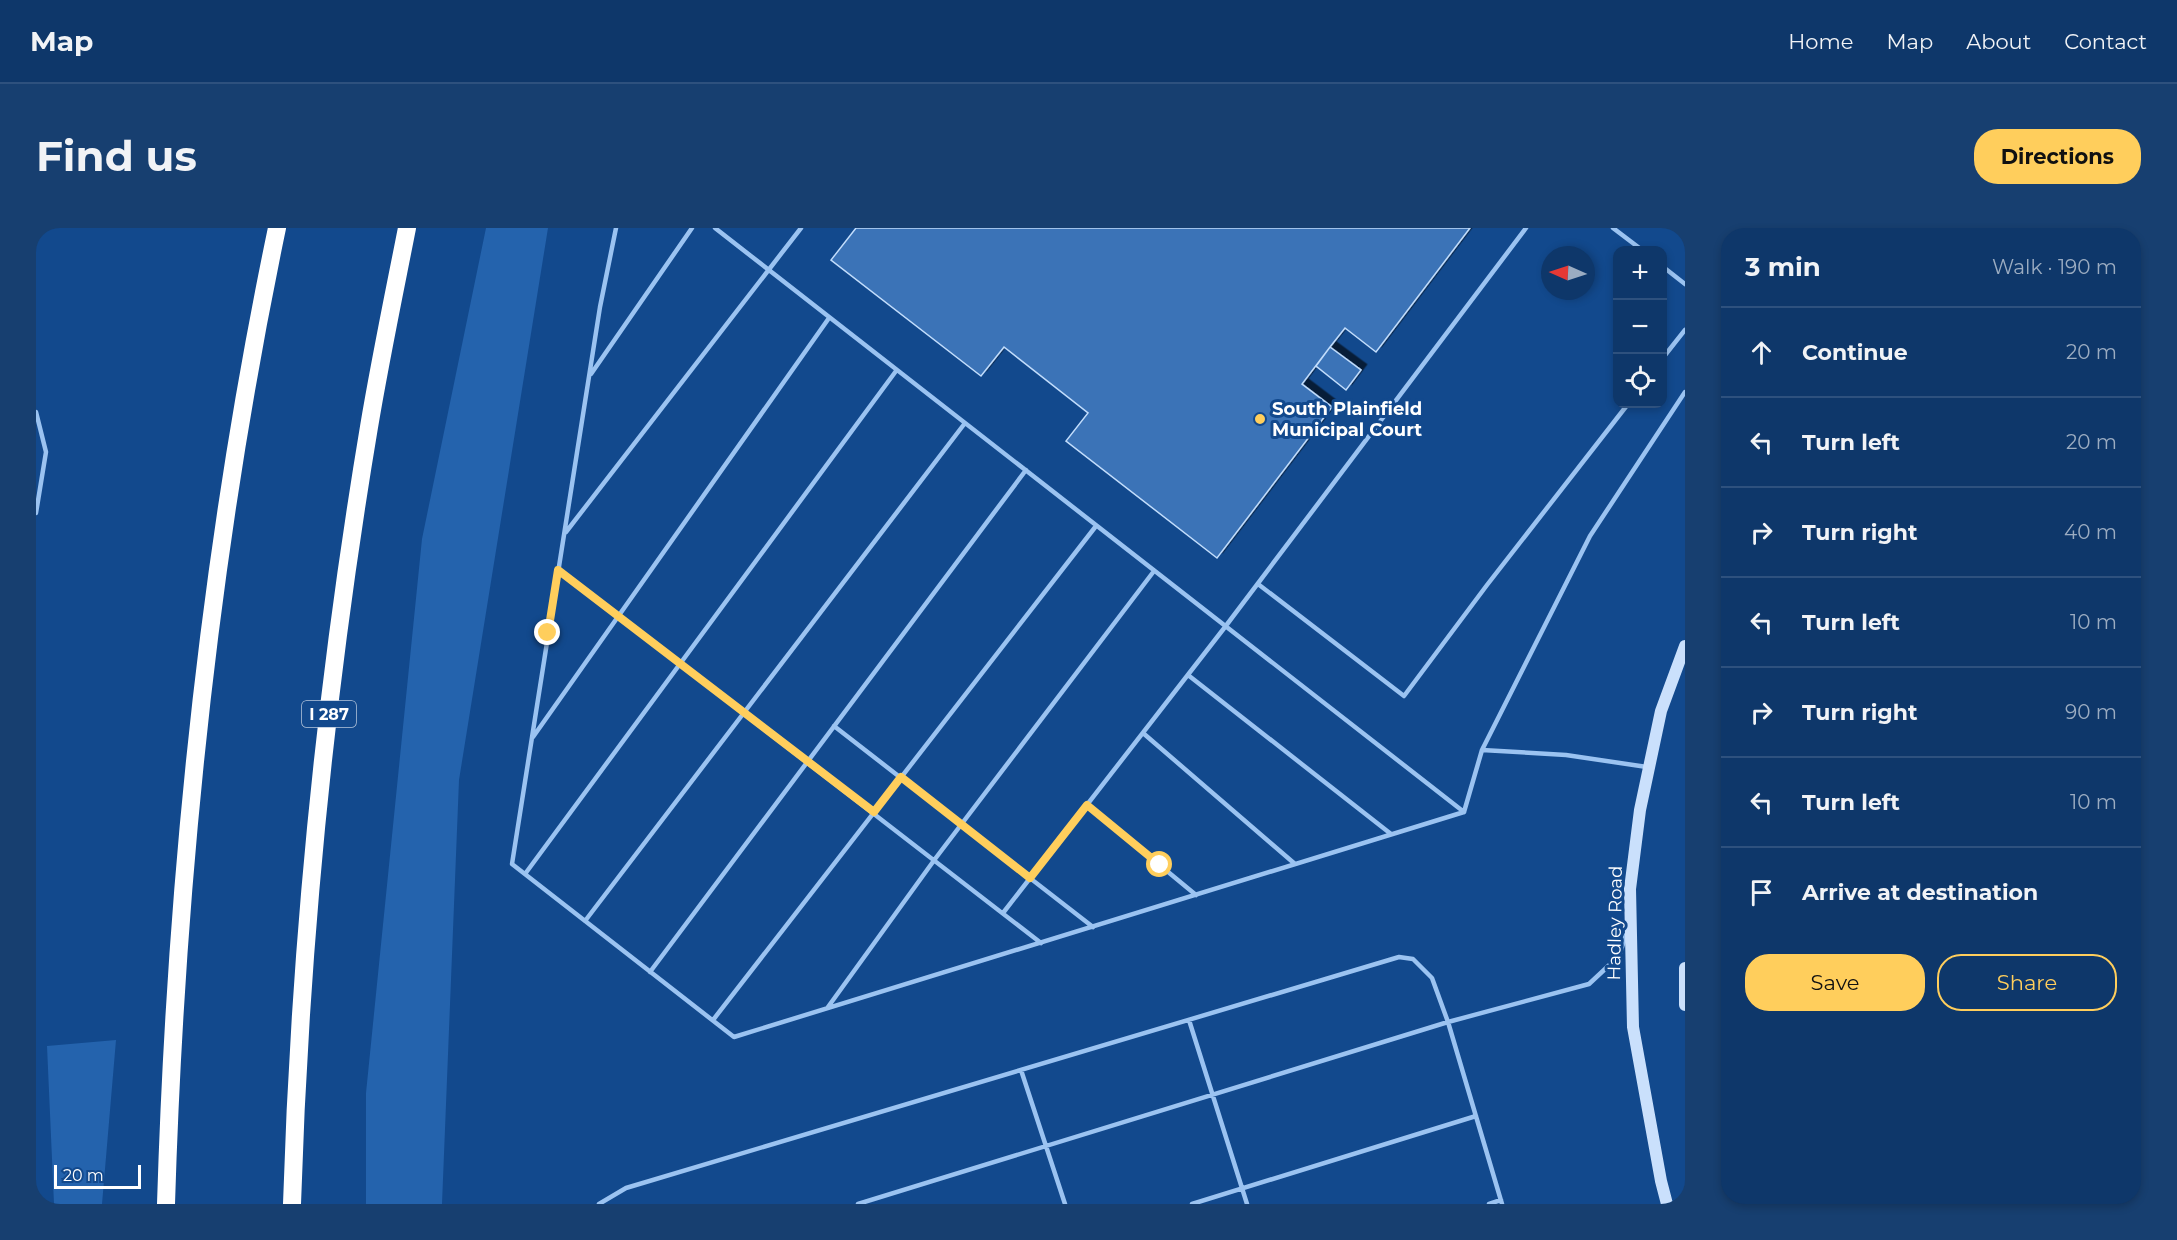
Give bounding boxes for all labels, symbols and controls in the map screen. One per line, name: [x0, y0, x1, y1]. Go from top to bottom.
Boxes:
text: Map: [30, 24, 93, 58]
text: Home: [1788, 29, 1853, 54]
text: Map: [1886, 29, 1933, 54]
text: About: [1966, 29, 2031, 54]
text: Contact: [2064, 29, 2147, 54]
button: Directions: [1974, 129, 2141, 184]
text: Find us: [36, 130, 197, 182]
north arrow: [1541, 246, 1595, 300]
map controls: [1613, 246, 1667, 408]
button: +: [1613, 246, 1667, 300]
text: 3 min: [1745, 251, 1821, 283]
text: Walk · 190 m: [1992, 255, 2117, 279]
button: −: [1613, 300, 1667, 354]
icon: ahead: [1745, 336, 1778, 369]
text: Continue: [1802, 339, 1908, 366]
text: 20 m: [2066, 340, 2117, 364]
button: locate: [1613, 354, 1667, 408]
place label: South Plainfield Municipal Court: [1272, 398, 1422, 441]
marker: South Plainfield Municipal Court: [1253, 412, 1267, 426]
icon: left: [1745, 426, 1778, 459]
text: Turn left: [1802, 429, 1900, 456]
text: 20 m: [2066, 430, 2117, 454]
icon: right: [1745, 516, 1778, 549]
text: Turn right: [1802, 519, 1917, 546]
text: 40 m: [2064, 520, 2117, 544]
icon: left: [1745, 606, 1778, 639]
text: Turn left: [1802, 609, 1900, 636]
text: 10 m: [2070, 610, 2117, 634]
route end: [534, 619, 560, 645]
icon: right: [1745, 696, 1778, 729]
text: Turn right: [1802, 699, 1917, 726]
text: 90 m: [2065, 700, 2117, 724]
road number: I 287: [302, 701, 356, 727]
icon: left: [1745, 786, 1778, 819]
text: Turn left: [1802, 789, 1900, 816]
text: 10 m: [2070, 790, 2117, 814]
route start: [1146, 851, 1172, 877]
street label: Hadley Road: [1603, 866, 1627, 980]
icon: arrive: [1745, 876, 1778, 909]
text: Arrive at destination: [1802, 879, 2038, 906]
button: Save: [1745, 954, 1925, 1011]
button: Share: [1937, 954, 2117, 1011]
scale bar: [54, 1162, 141, 1190]
text: 20 m: [63, 1166, 104, 1185]

